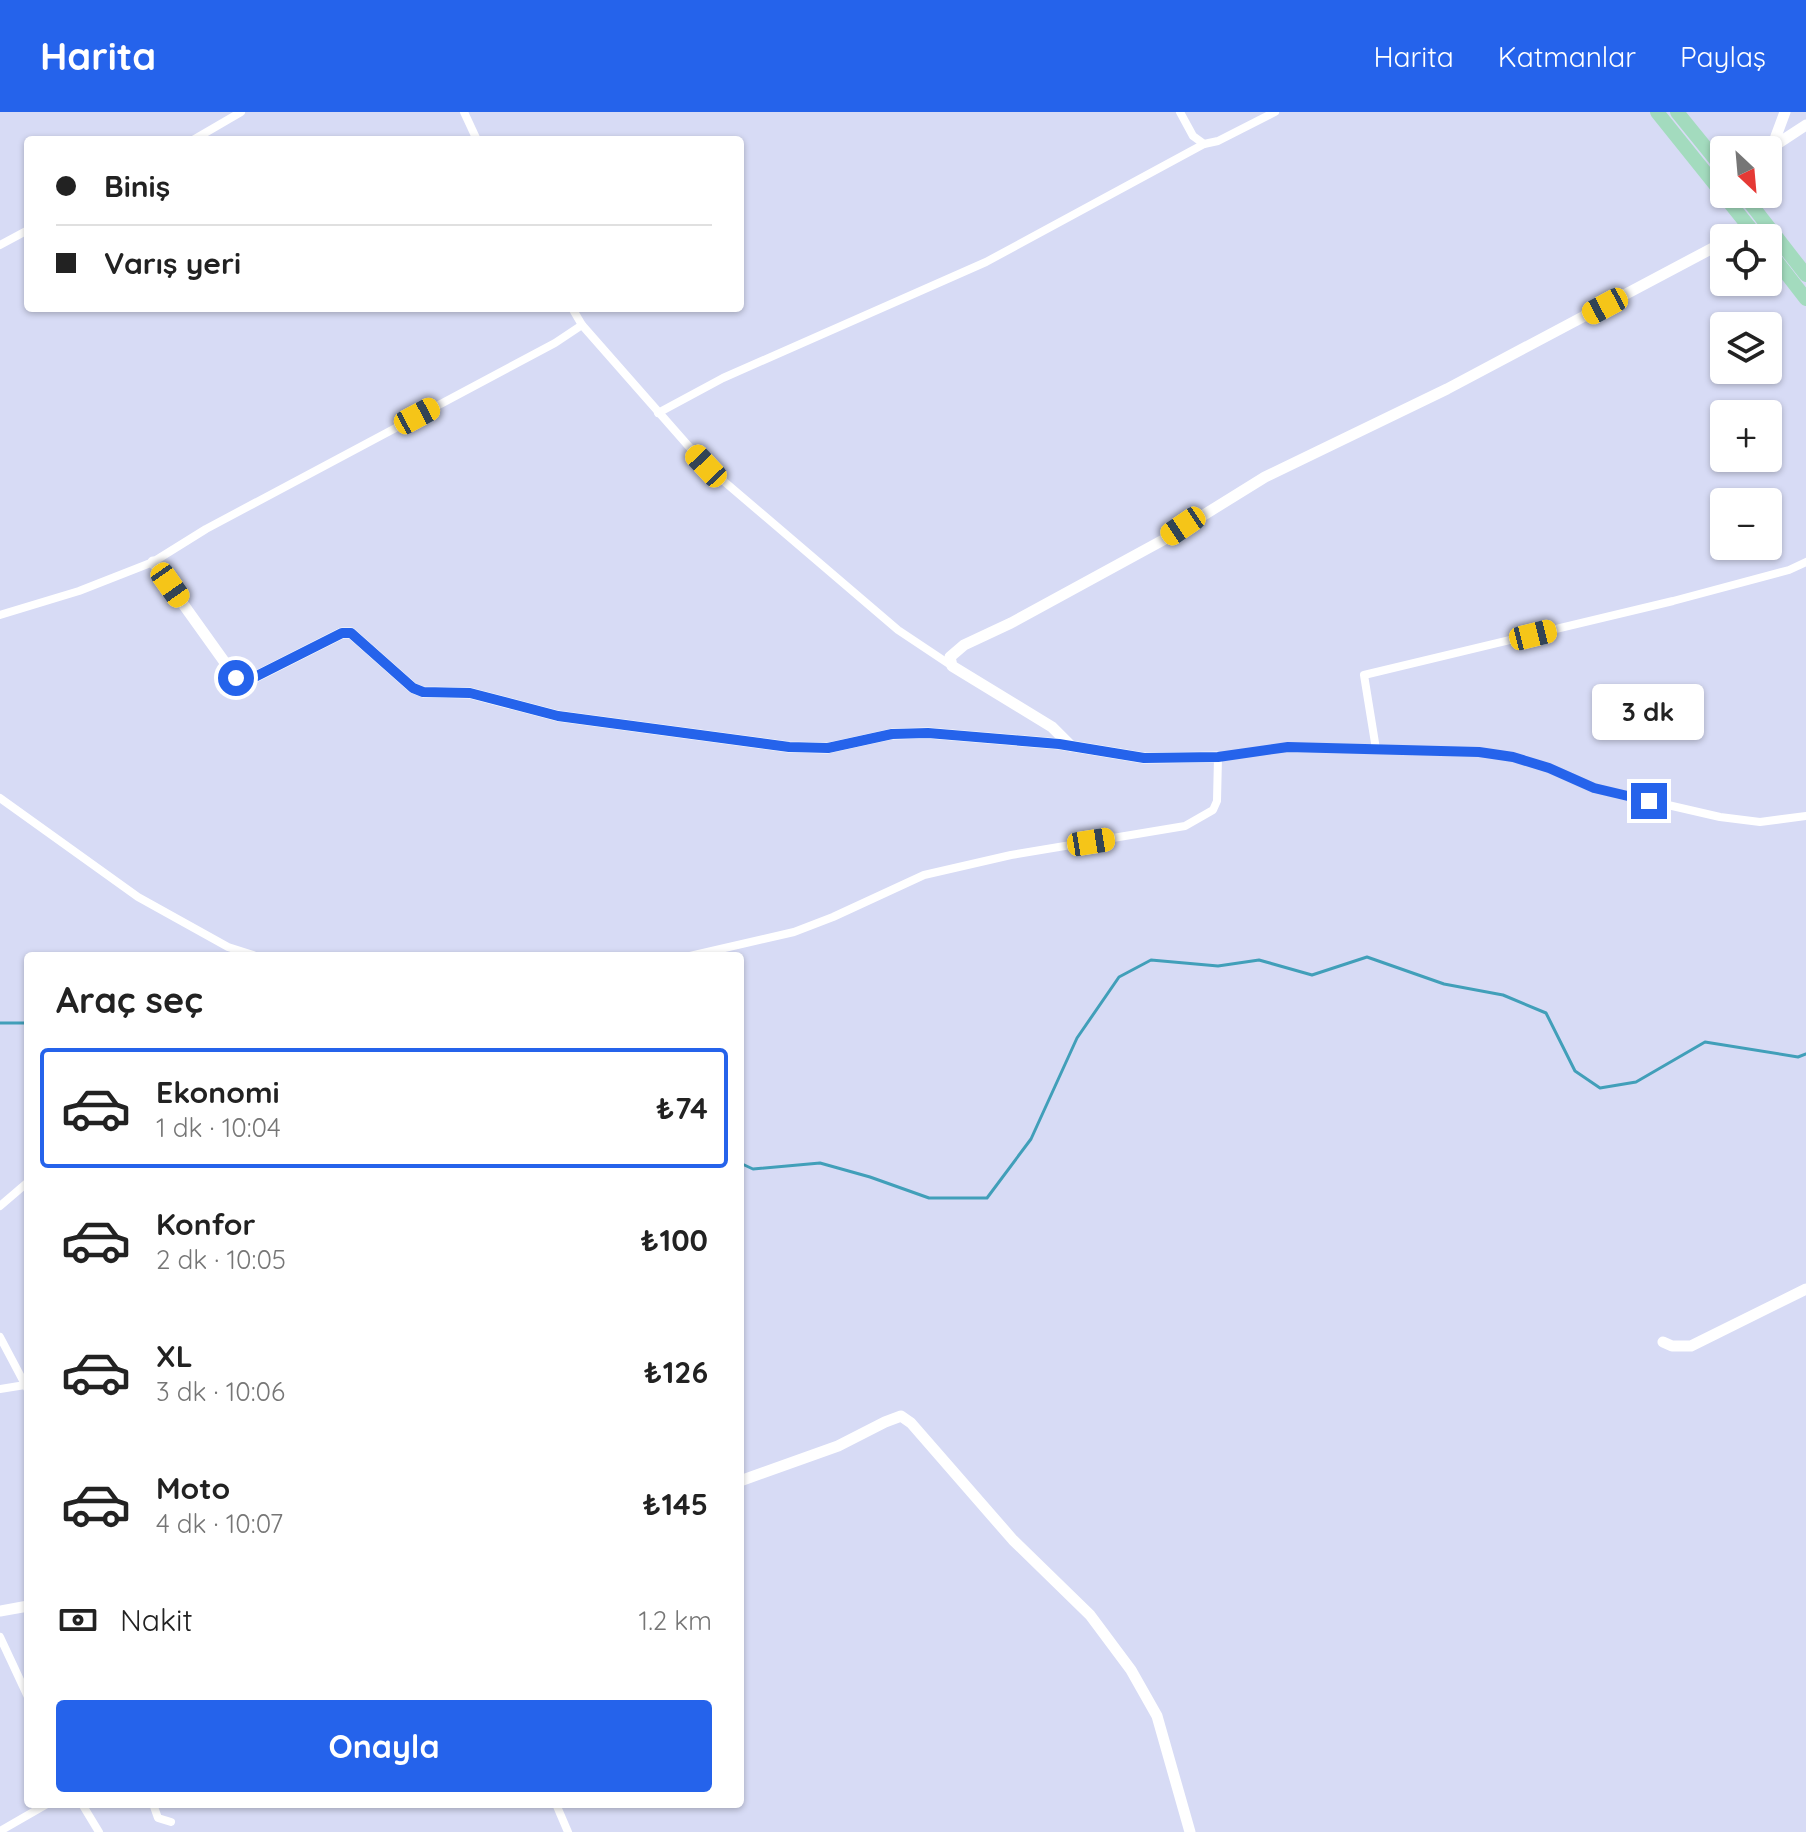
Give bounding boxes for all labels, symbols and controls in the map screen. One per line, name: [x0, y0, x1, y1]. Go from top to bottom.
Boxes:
text: Harita: [40, 32, 156, 80]
text: Harita: [1373, 39, 1454, 74]
text: Katmanlar: [1498, 39, 1636, 74]
text: Paylaş: [1680, 39, 1766, 74]
north arrow: [1710, 136, 1782, 208]
map controls: [1710, 136, 1782, 560]
text: Biniş: [104, 167, 170, 205]
button: locate: [1710, 224, 1782, 296]
text: Varış yeri: [104, 244, 241, 282]
car: [1578, 284, 1632, 328]
button: layers: [1710, 312, 1782, 384]
car: [390, 394, 444, 438]
button: +: [1710, 400, 1782, 472]
car: [681, 440, 731, 492]
button: −: [1710, 488, 1782, 560]
car: [1156, 503, 1210, 549]
car: [146, 558, 194, 612]
car: [1507, 618, 1559, 652]
route start: [218, 660, 254, 696]
callout: 3 dk: [1593, 685, 1705, 741]
text: 3 dk: [1622, 695, 1674, 728]
route end: [1631, 783, 1667, 819]
car: [1065, 826, 1117, 858]
text: Araç seç: [56, 977, 203, 1022]
icon: car: [60, 1072, 132, 1144]
text: Ekonomi: [156, 1073, 280, 1111]
text: ₺74: [656, 1089, 708, 1127]
text: 1 dk · 10:04: [156, 1111, 281, 1144]
icon: car: [60, 1204, 132, 1276]
text: Konfor: [156, 1205, 256, 1243]
text: ₺100: [641, 1221, 708, 1259]
text: 2 dk · 10:05: [156, 1243, 286, 1276]
icon: car: [60, 1336, 132, 1408]
text: XL: [156, 1337, 193, 1375]
text: ₺126: [644, 1353, 708, 1391]
text: 3 dk · 10:06: [156, 1375, 285, 1408]
icon: car: [60, 1468, 132, 1540]
text: Moto: [156, 1469, 230, 1507]
text: ₺145: [642, 1485, 708, 1523]
text: 4 dk · 10:07: [156, 1507, 283, 1540]
icon: cash: [56, 1598, 100, 1642]
text: Nakit: [120, 1601, 193, 1639]
text: 1.2 km: [639, 1604, 712, 1637]
button: Onayla: [56, 1700, 712, 1792]

